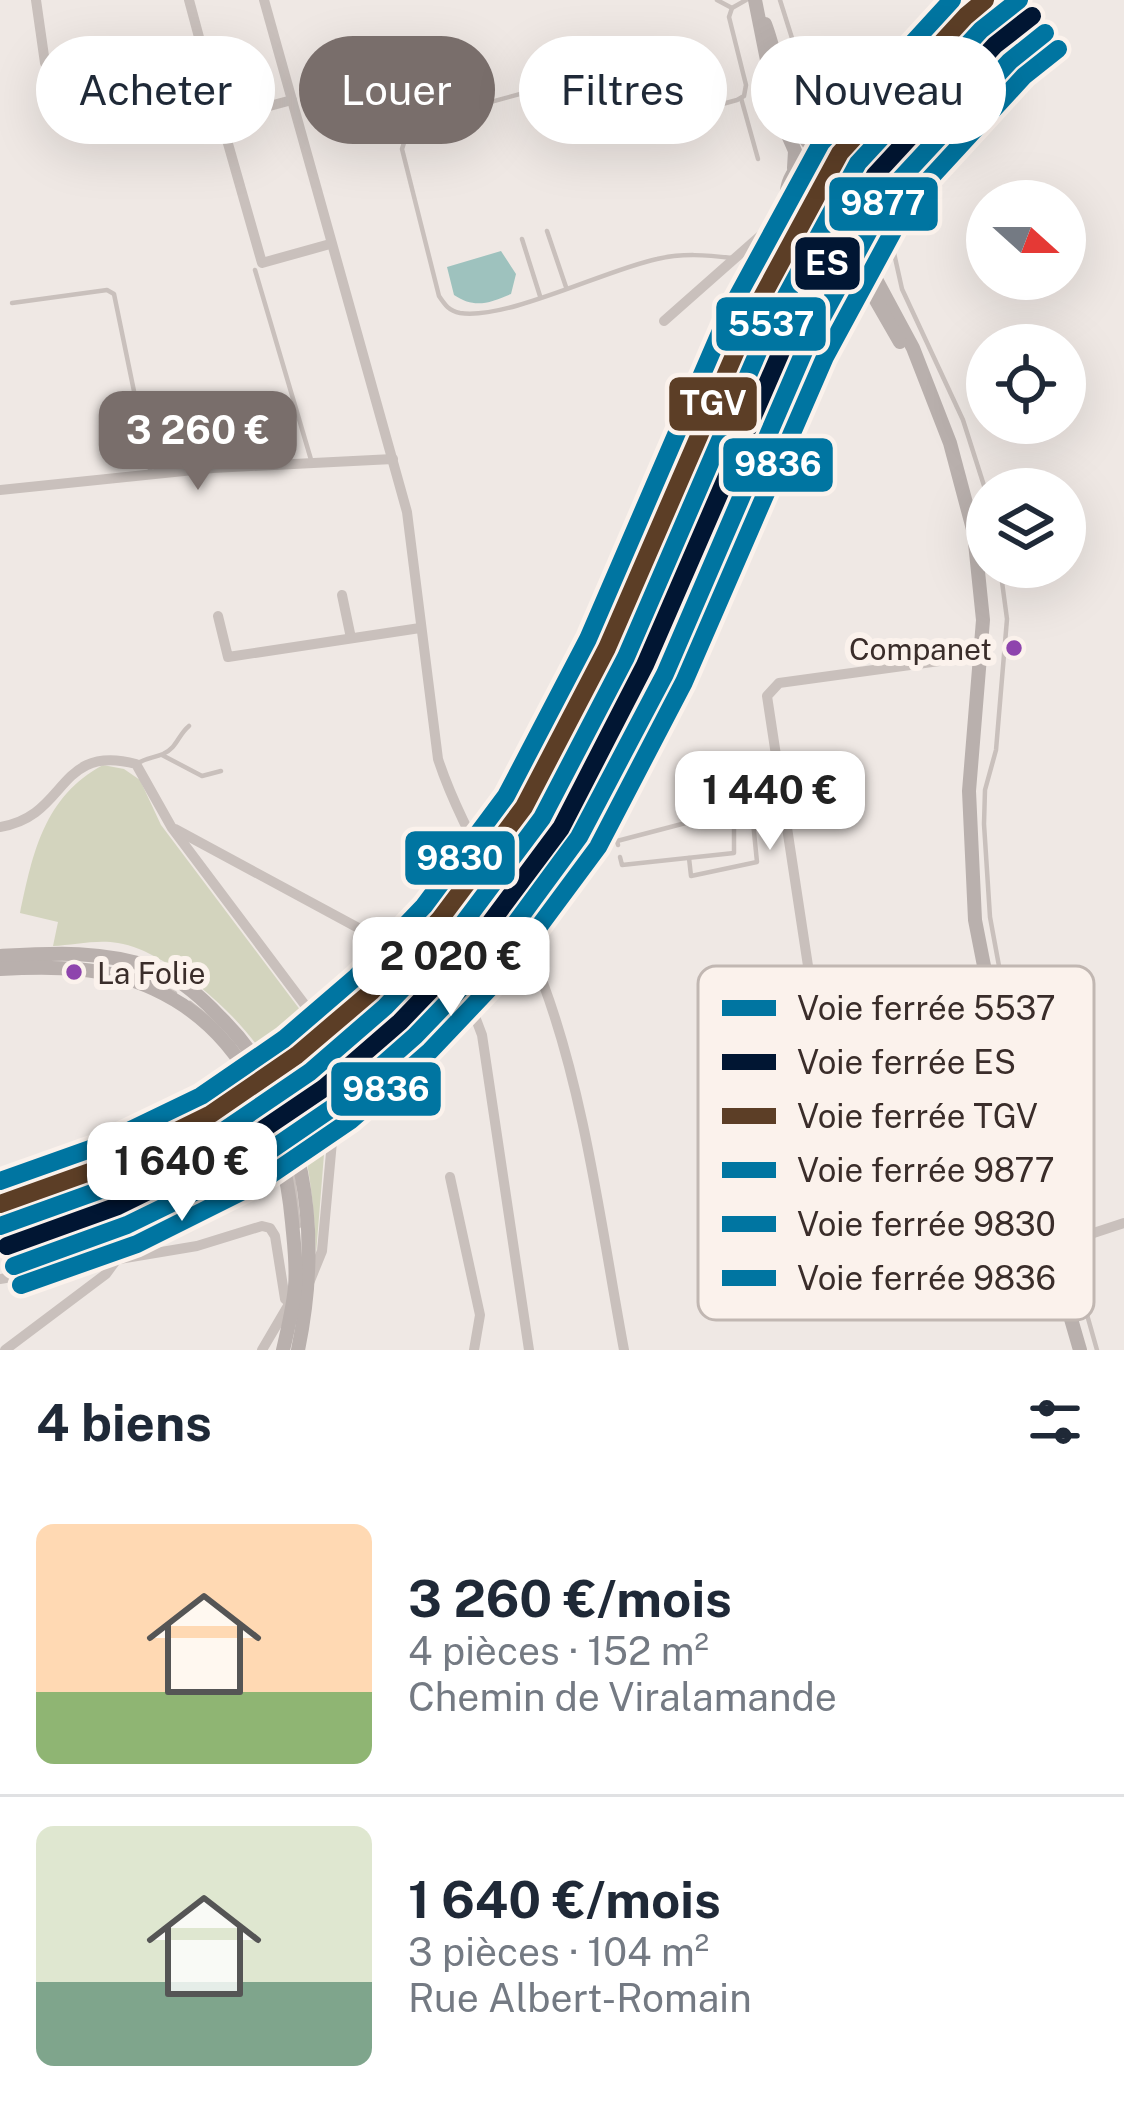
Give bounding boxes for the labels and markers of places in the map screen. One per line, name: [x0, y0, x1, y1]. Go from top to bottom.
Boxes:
pin: 3 260 €: [87, 391, 309, 493]
place label: Companet: [849, 631, 992, 667]
marker: Companet: [1003, 637, 1025, 659]
pin: 1 440 €: [659, 751, 881, 853]
pin: 2 020 €: [340, 917, 562, 1019]
place label: La Folie: [97, 955, 205, 991]
marker: La Folie: [63, 961, 85, 983]
pin: 1 640 €: [71, 1122, 293, 1224]

